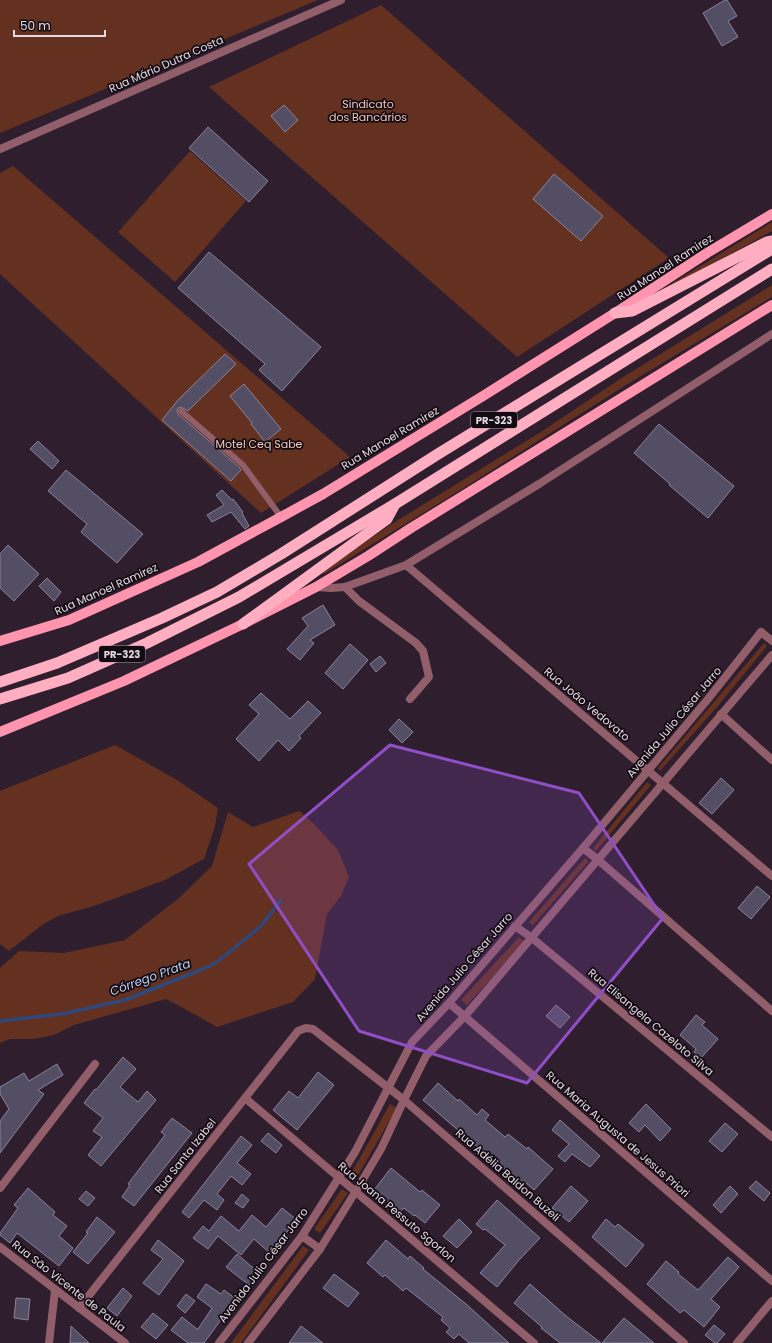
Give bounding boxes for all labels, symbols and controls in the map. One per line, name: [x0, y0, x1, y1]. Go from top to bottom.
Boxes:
scale bar: [14, 12, 105, 38]
text: 50 m: [20, 17, 51, 34]
street label: Rua Mário Dutra Costa: [106, 32, 226, 96]
park label: Sindicato dos Bancários: [329, 96, 407, 125]
street label: Rua Manoel Ramirez: [614, 230, 716, 304]
street label: Rua Manoel Ramirez: [338, 402, 442, 474]
road number: PR-323: [471, 412, 517, 428]
park label: Motel Ceq Sabe: [216, 436, 303, 452]
street label: Rua Manoel Ramirez: [52, 559, 160, 619]
road number: PR-323: [99, 646, 145, 662]
street label: Rua João Vedovato: [541, 663, 633, 745]
street label: Avenida Julio César Jarro: [623, 663, 725, 781]
street label: Avenida Julio César Jarro: [412, 909, 516, 1025]
water label: Córrego Prata: [107, 955, 193, 999]
street label: Rua Elisangela Cazeloto Silva: [585, 965, 717, 1079]
street label: Rua Maria Augusta de Jesus Priori: [543, 1067, 693, 1201]
street label: Rua Santa Izabel: [151, 1115, 219, 1197]
street label: Rua Adélia Baldon Buzeli: [452, 1125, 564, 1225]
street label: Rua Joana Pessuto Sgorlon: [335, 1158, 459, 1266]
street label: Avenida Julio César Jarro: [214, 1204, 312, 1326]
street label: Rua São Vicente de Paula: [9, 1236, 129, 1336]

